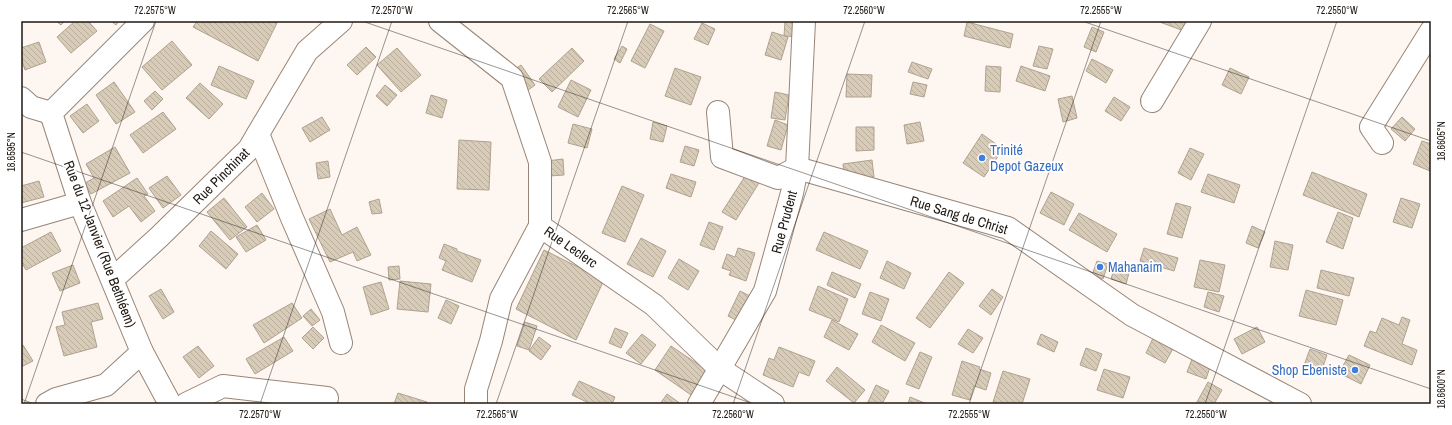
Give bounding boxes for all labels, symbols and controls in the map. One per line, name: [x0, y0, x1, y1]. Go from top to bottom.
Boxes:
text: 72.2575°W: [134, 4, 176, 17]
text: 72.2570°W: [371, 4, 413, 17]
text: 72.2565°W: [607, 4, 649, 17]
text: 72.2560°W: [843, 4, 885, 17]
text: 72.2555°W: [1080, 4, 1122, 17]
text: 72.2550°W: [1316, 4, 1358, 17]
text: 18.6605°N: [1435, 121, 1448, 161]
text: 18.6595°N: [5, 132, 18, 172]
place label: Trinité Depot Gazeux: [990, 141, 1064, 175]
street label: Rue Pinchinat: [189, 144, 253, 208]
marker: Trinité Depot Gazeux: [977, 153, 987, 163]
street label: Rue du 12 Janvier (Rue Bethléem): [60, 158, 140, 330]
street label: Rue Prudent: [767, 189, 801, 255]
street label: Rue Sang de Christ: [908, 192, 1010, 238]
street label: Rue Leclerc: [541, 222, 601, 272]
place label: Mahanaim: [1108, 258, 1162, 276]
marker: Mahanaim: [1095, 262, 1105, 272]
place label: Shop Ebeniste: [1272, 361, 1347, 379]
marker: Shop Ebeniste: [1350, 365, 1360, 375]
text: 18.6600°N: [1435, 369, 1448, 409]
text: 72.2570°W: [239, 408, 281, 421]
text: 72.2565°W: [476, 408, 518, 421]
text: 72.2560°W: [712, 408, 754, 421]
text: 72.2555°W: [948, 408, 990, 421]
text: 72.2550°W: [1185, 408, 1227, 421]

